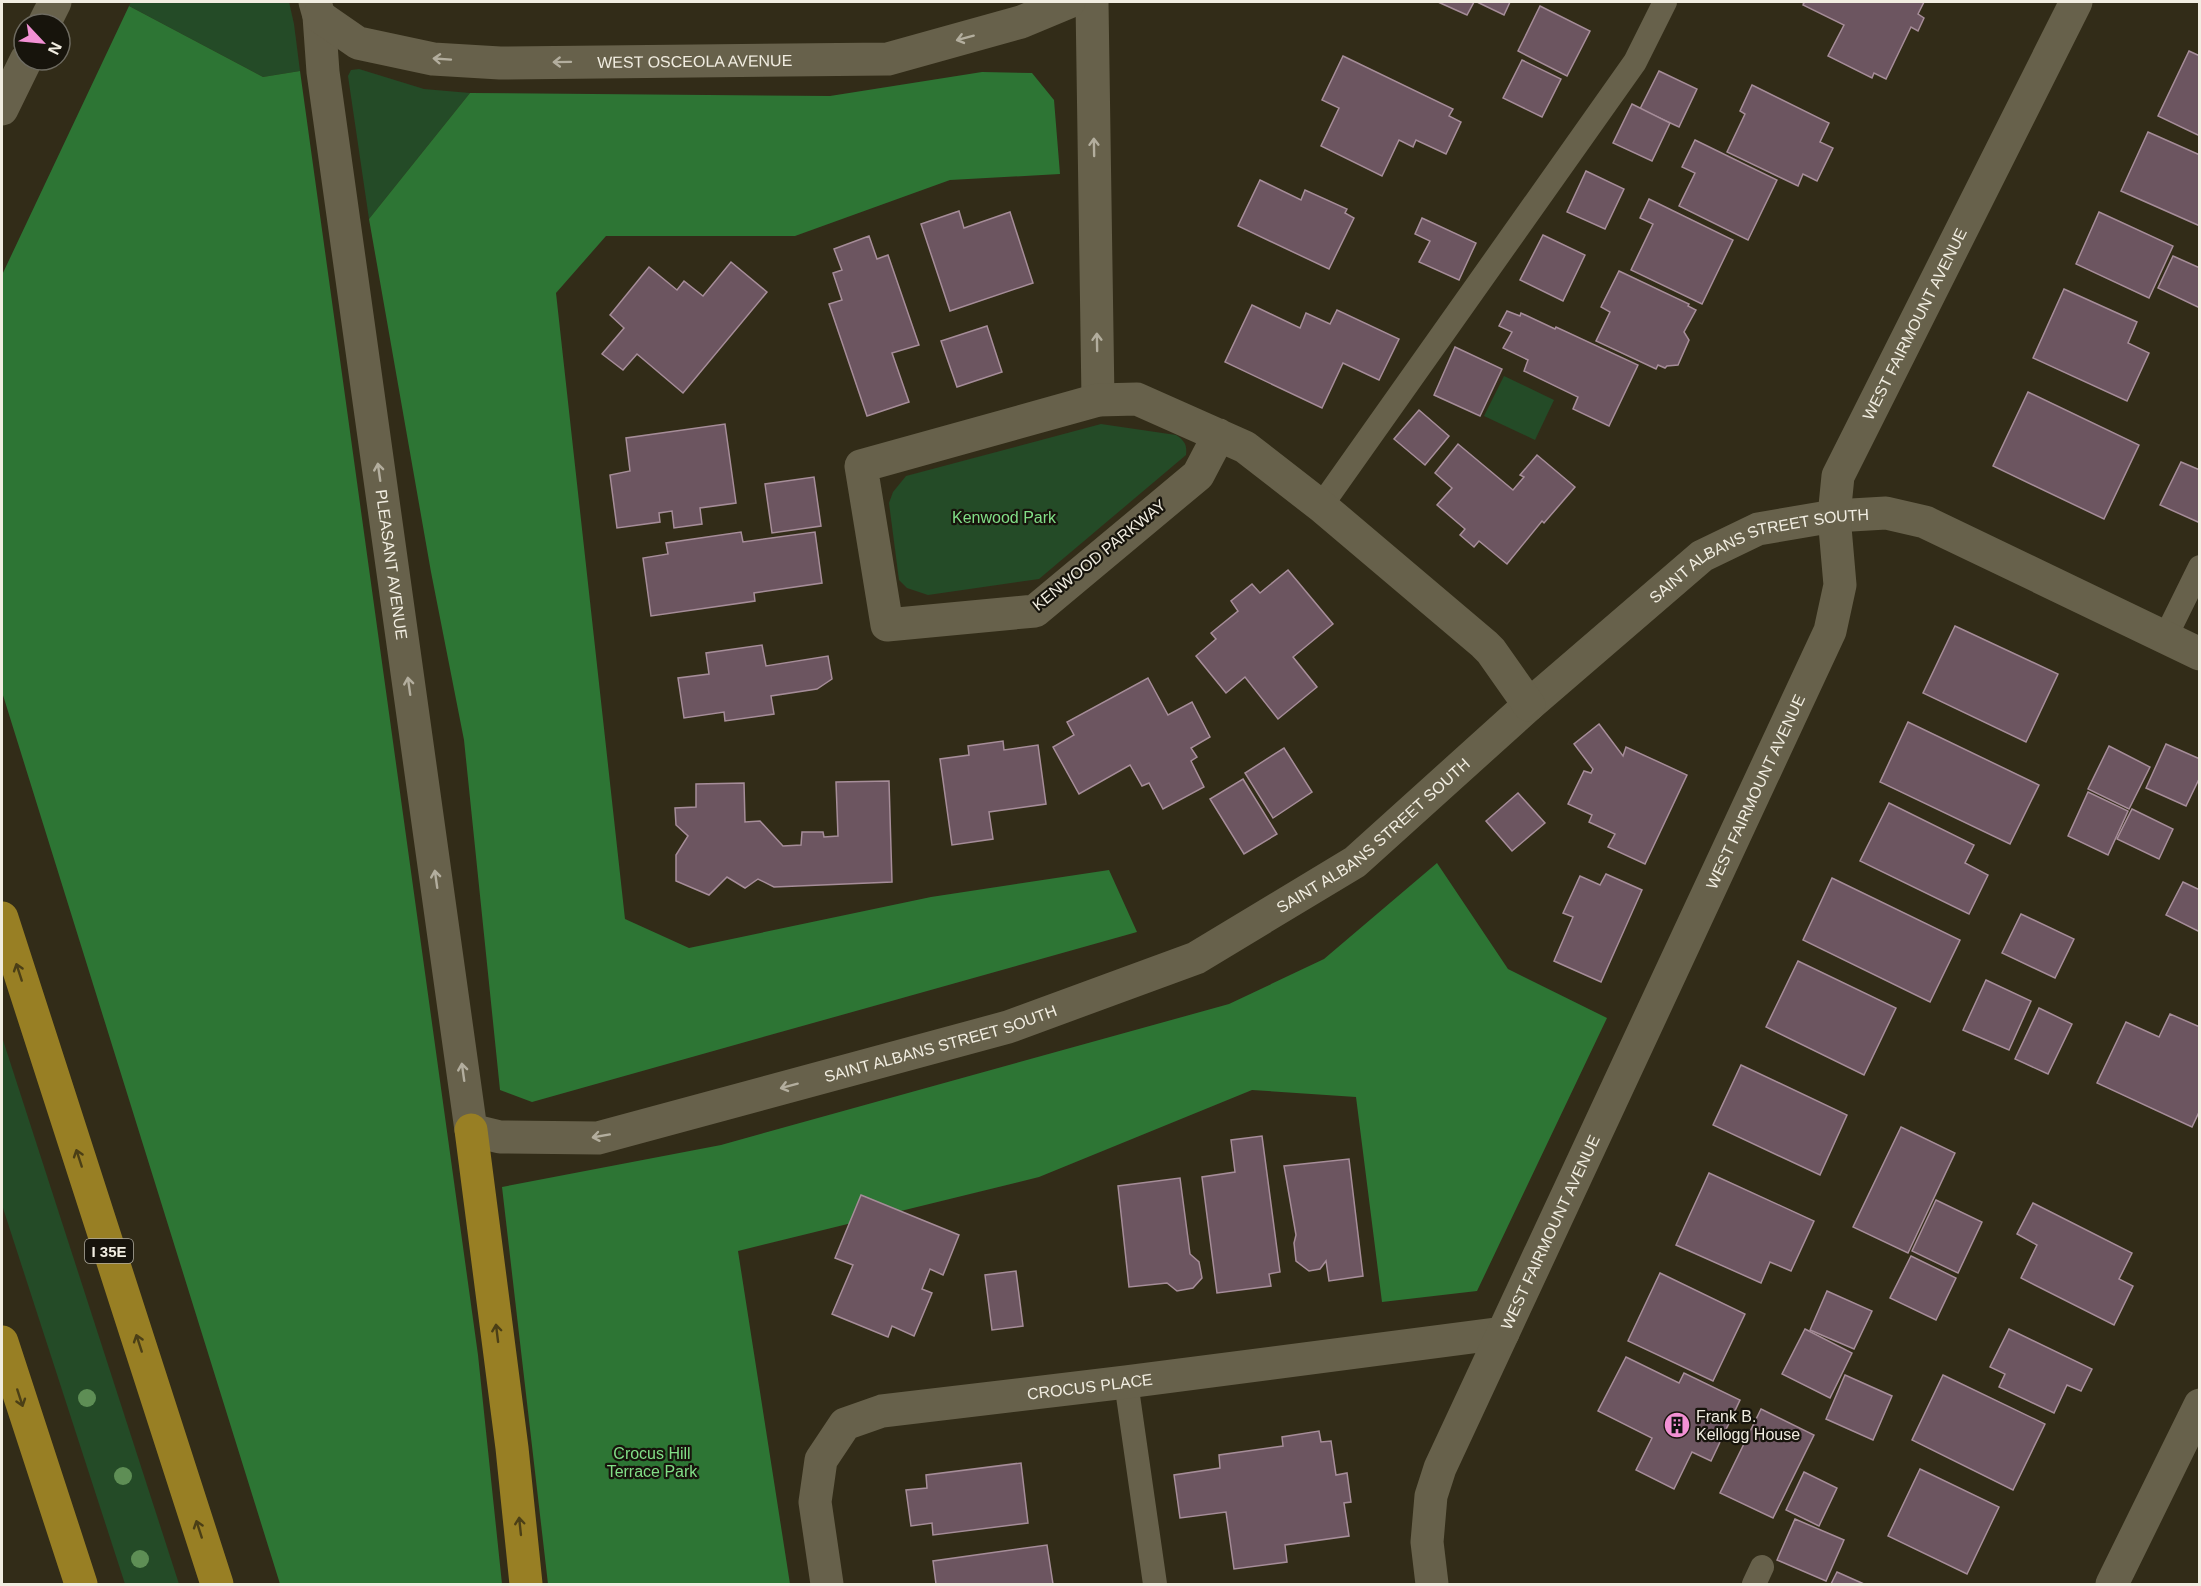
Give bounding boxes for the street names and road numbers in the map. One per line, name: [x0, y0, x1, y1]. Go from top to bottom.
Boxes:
street label: WEST OSCEOLA AVENUE: [597, 51, 792, 70]
street label: WEST FAIRMOUNT AVENUE: [1859, 225, 1970, 423]
street label: PLEASANT AVENUE: [373, 488, 411, 641]
street label: KENWOOD PARKWAY: [1029, 496, 1169, 614]
street label: SAINT ALBANS STREET SOUTH: [1646, 505, 1870, 606]
street label: WEST FAIRMOUNT AVENUE: [1703, 692, 1808, 892]
street label: SAINT ALBANS STREET SOUTH: [1273, 754, 1473, 916]
street label: SAINT ALBANS STREET SOUTH: [822, 1001, 1059, 1085]
street label: WEST FAIRMOUNT AVENUE: [1497, 1132, 1602, 1332]
road number: I 35E: [85, 1239, 133, 1263]
street label: CROCUS PLACE: [1026, 1370, 1154, 1402]

